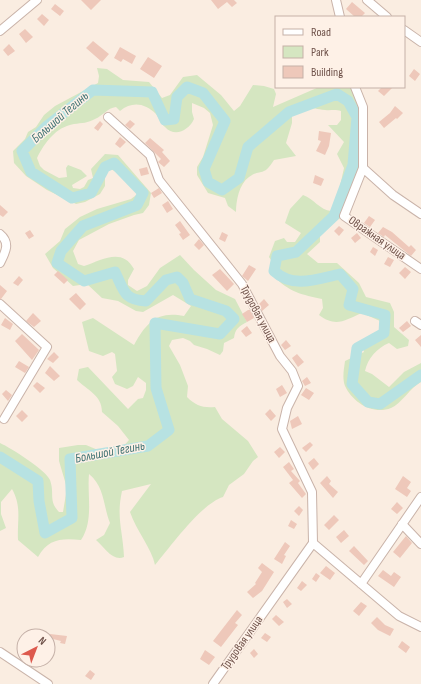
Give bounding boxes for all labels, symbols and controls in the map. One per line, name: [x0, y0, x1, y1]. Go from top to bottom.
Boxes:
legend: [275, 16, 405, 88]
text: Road: [311, 25, 331, 40]
text: Park: [311, 45, 329, 60]
text: Building: [311, 65, 343, 80]
water label: Большой Тегинь: [28, 88, 92, 146]
street label: Овражная улица: [345, 213, 409, 263]
street label: Трудовая улица: [237, 283, 280, 346]
water label: Большой Тегинь: [74, 437, 146, 467]
street label: Трудовая улица: [218, 613, 266, 673]
north arrow: [16, 628, 56, 668]
text: N: [36, 634, 49, 648]

